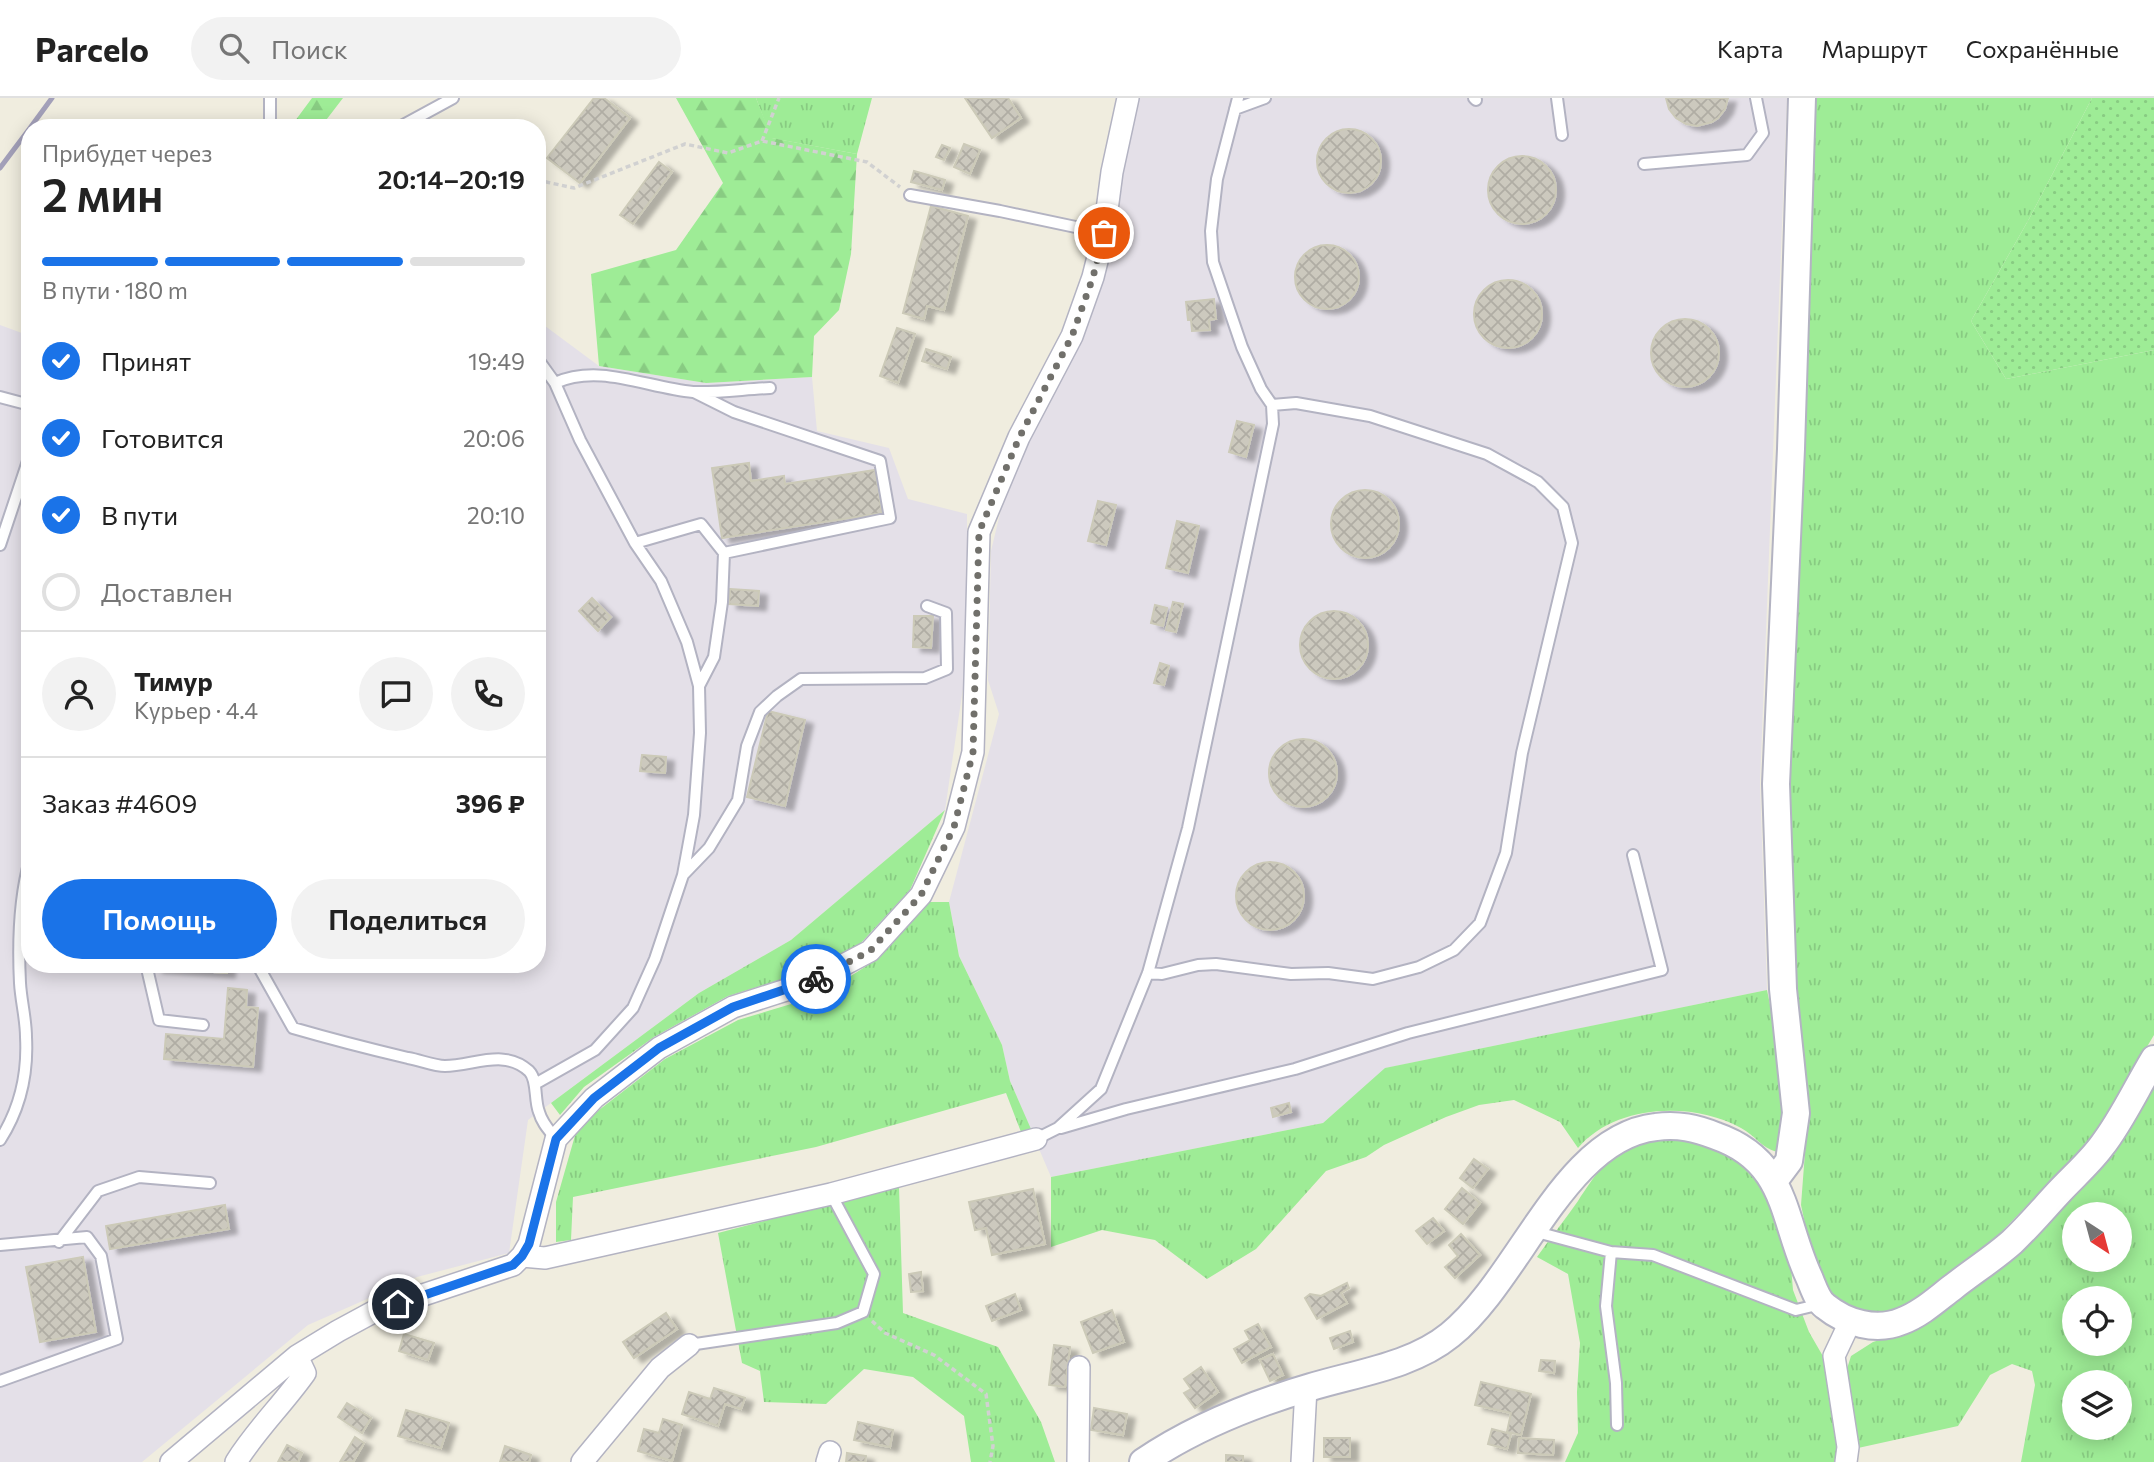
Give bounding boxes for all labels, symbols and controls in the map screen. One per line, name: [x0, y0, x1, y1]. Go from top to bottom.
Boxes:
search box: [191, 17, 681, 80]
text: Parcelo: [35, 28, 149, 69]
icon: search: [215, 29, 253, 67]
text: Поиск: [271, 33, 348, 64]
text: Карта: [1717, 34, 1783, 63]
text: Маршрут: [1821, 34, 1928, 63]
text: Сохранённые: [1966, 34, 2119, 63]
text: Прибудет через: [42, 139, 212, 167]
text: 20:14–20:19: [378, 163, 525, 194]
text: 2 мин: [42, 165, 164, 221]
pin: [1074, 203, 1134, 263]
icon: bag: [1085, 214, 1123, 252]
text: В пути · 180 m: [42, 276, 188, 304]
icon: check: [42, 342, 80, 380]
text: Принят: [101, 345, 191, 376]
text: 19:49: [468, 347, 525, 375]
icon: check: [42, 419, 80, 457]
text: Готовится: [101, 422, 224, 453]
text: 20:06: [463, 424, 525, 452]
icon: check: [42, 496, 80, 534]
text: В пути: [101, 499, 178, 530]
text: 20:10: [467, 501, 525, 529]
text: Доставлен: [101, 576, 233, 607]
button: person: [42, 657, 116, 731]
button: chat: [359, 657, 433, 731]
button: phone: [451, 657, 525, 731]
text: Тимур: [134, 665, 213, 696]
text: Курьер · 4.4: [134, 696, 258, 724]
text: Заказ #4609: [42, 787, 197, 818]
text: 396 ₽: [456, 787, 525, 818]
button: Помощь: [42, 879, 277, 959]
button: Поделиться: [291, 879, 525, 959]
courier: [781, 944, 851, 1014]
icon: bike: [797, 960, 835, 998]
north arrow: [2062, 1202, 2132, 1272]
map controls: [2062, 1202, 2132, 1440]
pin: [368, 1274, 428, 1334]
icon: home: [379, 1285, 417, 1323]
button: locate: [2062, 1286, 2132, 1356]
button: layers: [2062, 1370, 2132, 1440]

